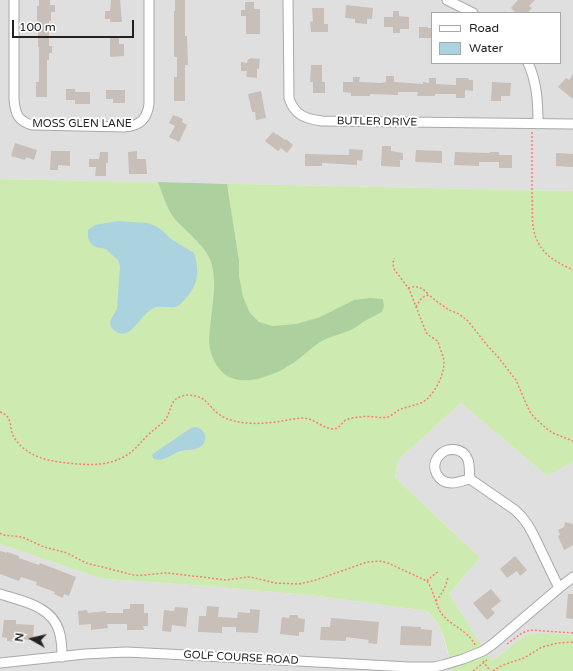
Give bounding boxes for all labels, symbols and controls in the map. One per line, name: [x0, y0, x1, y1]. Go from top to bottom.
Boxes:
scale bar: [14, 12, 136, 38]
legend: [431, 12, 561, 64]
text: 100 m: [19, 20, 56, 34]
text: Road: [469, 21, 499, 35]
text: Water: [469, 41, 503, 55]
street label: BUTLER DRIVE: [337, 115, 417, 129]
street label: MOSS GLEN LANE: [32, 117, 132, 131]
north arrow: [12, 619, 52, 659]
text: N: [13, 632, 27, 643]
street label: GOLF COURSE ROAD: [183, 648, 299, 668]

